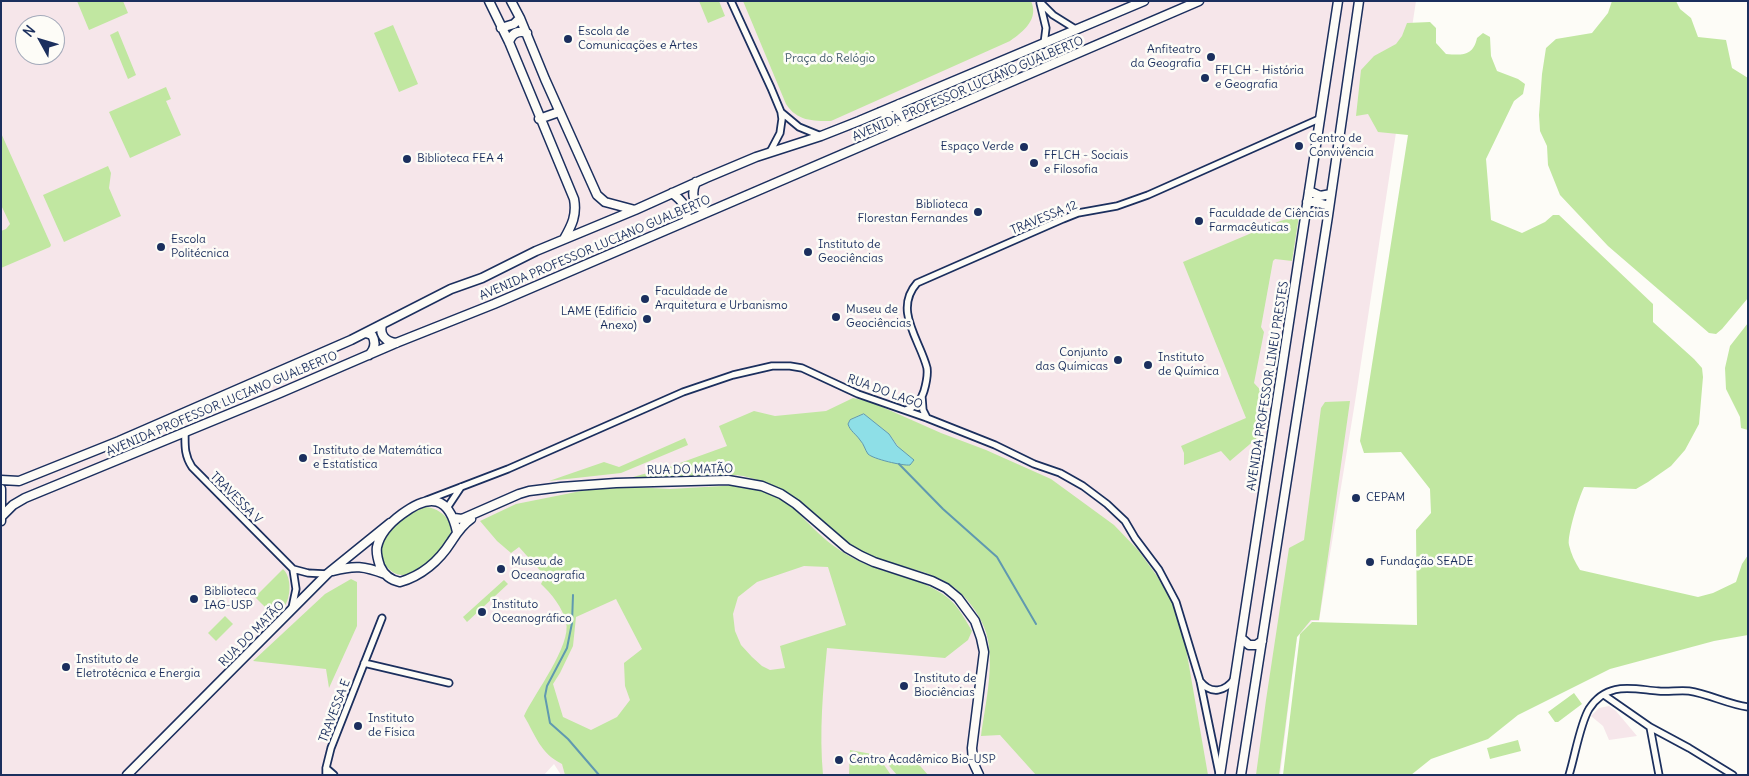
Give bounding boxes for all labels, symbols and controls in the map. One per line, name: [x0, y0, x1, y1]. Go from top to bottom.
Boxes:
north arrow: [15, 15, 65, 65]
text: N: [19, 22, 39, 41]
place label: Escola de Comunicações e Artes: [578, 25, 698, 53]
marker: Escola de Comunicações e Artes: [562, 33, 574, 45]
street label: AVENIDA PROFESSOR LUCIANO GUALBERTO: [850, 34, 1086, 144]
place label: Anfiteatro da Geografia: [1131, 43, 1201, 71]
marker: Anfiteatro da Geografia: [1205, 51, 1217, 63]
park label: Praça do Relógio: [785, 52, 875, 66]
place label: FFLCH - História e Geografia: [1215, 64, 1304, 92]
marker: FFLCH - História e Geografia: [1199, 72, 1211, 84]
place label: Centro de Convivência: [1309, 132, 1374, 160]
place label: Espaço Verde: [941, 140, 1014, 154]
marker: Centro de Convivência: [1293, 140, 1305, 152]
marker: Espaço Verde: [1018, 141, 1030, 153]
place label: FFLCH - Sociais e Filosofia: [1044, 149, 1128, 177]
place label: Biblioteca FEA 4: [417, 152, 504, 166]
marker: Biblioteca FEA 4: [401, 153, 413, 165]
marker: FFLCH - Sociais e Filosofia: [1028, 157, 1040, 169]
street label: AVENIDA PROFESSOR LUCIANO GUALBERTO: [477, 193, 713, 303]
place label: Biblioteca Florestan Fernandes: [857, 198, 968, 226]
street label: TRAVESSA 12: [1008, 198, 1080, 238]
marker: Biblioteca Florestan Fernandes: [972, 206, 984, 218]
place label: Faculdade de Ciências Farmacêuticas: [1209, 207, 1329, 235]
marker: Faculdade de Ciências Farmacêuticas: [1193, 215, 1205, 227]
place label: Escola Politécnica: [171, 233, 229, 261]
place label: Instituto de Geociências: [818, 238, 883, 266]
marker: Escola Politécnica: [155, 241, 167, 253]
marker: Instituto de Geociências: [802, 246, 814, 258]
street label: AVENIDA PROFESSOR LINEU PRESTES: [1244, 280, 1292, 492]
place label: Faculdade de Arquitetura e Urbanismo: [655, 285, 788, 313]
marker: Faculdade de Arquitetura e Urbanismo: [639, 293, 651, 305]
place label: Museu de Geociências: [846, 303, 911, 331]
place label: LAME (Edifício Anexo): [561, 305, 637, 333]
marker: Museu de Geociências: [830, 311, 842, 323]
marker: LAME (Edifício Anexo): [641, 313, 653, 325]
place label: Conjunto das Químicas: [1035, 346, 1108, 374]
street label: AVENIDA PROFESSOR LUCIANO GUALBERTO: [104, 349, 340, 459]
place label: Instituto de Química: [1158, 351, 1219, 379]
marker: Conjunto das Químicas: [1112, 354, 1124, 366]
marker: Instituto de Química: [1142, 359, 1154, 371]
street label: RUA DO LAGO: [845, 372, 925, 412]
place label: Instituto de Matemática e Estatística: [313, 444, 442, 472]
marker: Instituto de Matemática e Estatística: [297, 452, 309, 464]
street label: RUA DO MATÃO: [647, 462, 733, 478]
street label: TRAVESSA V: [207, 469, 265, 527]
place label: CEPAM: [1366, 491, 1405, 505]
marker: CEPAM: [1350, 492, 1362, 504]
place label: Museu de Oceanografia: [511, 555, 585, 583]
place label: Fundação SEADE: [1380, 555, 1474, 569]
marker: Fundação SEADE: [1364, 556, 1376, 568]
marker: Museu de Oceanografia: [495, 563, 507, 575]
place label: Biblioteca IAG-USP: [204, 585, 256, 613]
marker: Biblioteca IAG-USP: [188, 593, 200, 605]
street label: RUA DO MATÃO: [216, 598, 288, 670]
place label: Instituto Oceanográfico: [492, 598, 572, 626]
marker: Instituto Oceanográfico: [476, 606, 488, 618]
place label: Instituto de Eletrotécnica e Energia: [76, 653, 200, 681]
marker: Instituto de Eletrotécnica e Energia: [60, 661, 72, 673]
place label: Instituto de Biociências: [914, 672, 976, 700]
street label: TRAVESSA E: [316, 677, 354, 745]
marker: Instituto de Biociências: [898, 680, 910, 692]
place label: Instituto de Física: [368, 712, 415, 740]
marker: Instituto de Física: [352, 720, 364, 732]
place label: Centro Acadêmico Bio-USP: [849, 753, 996, 767]
marker: Centro Acadêmico Bio-USP: [833, 754, 845, 766]

